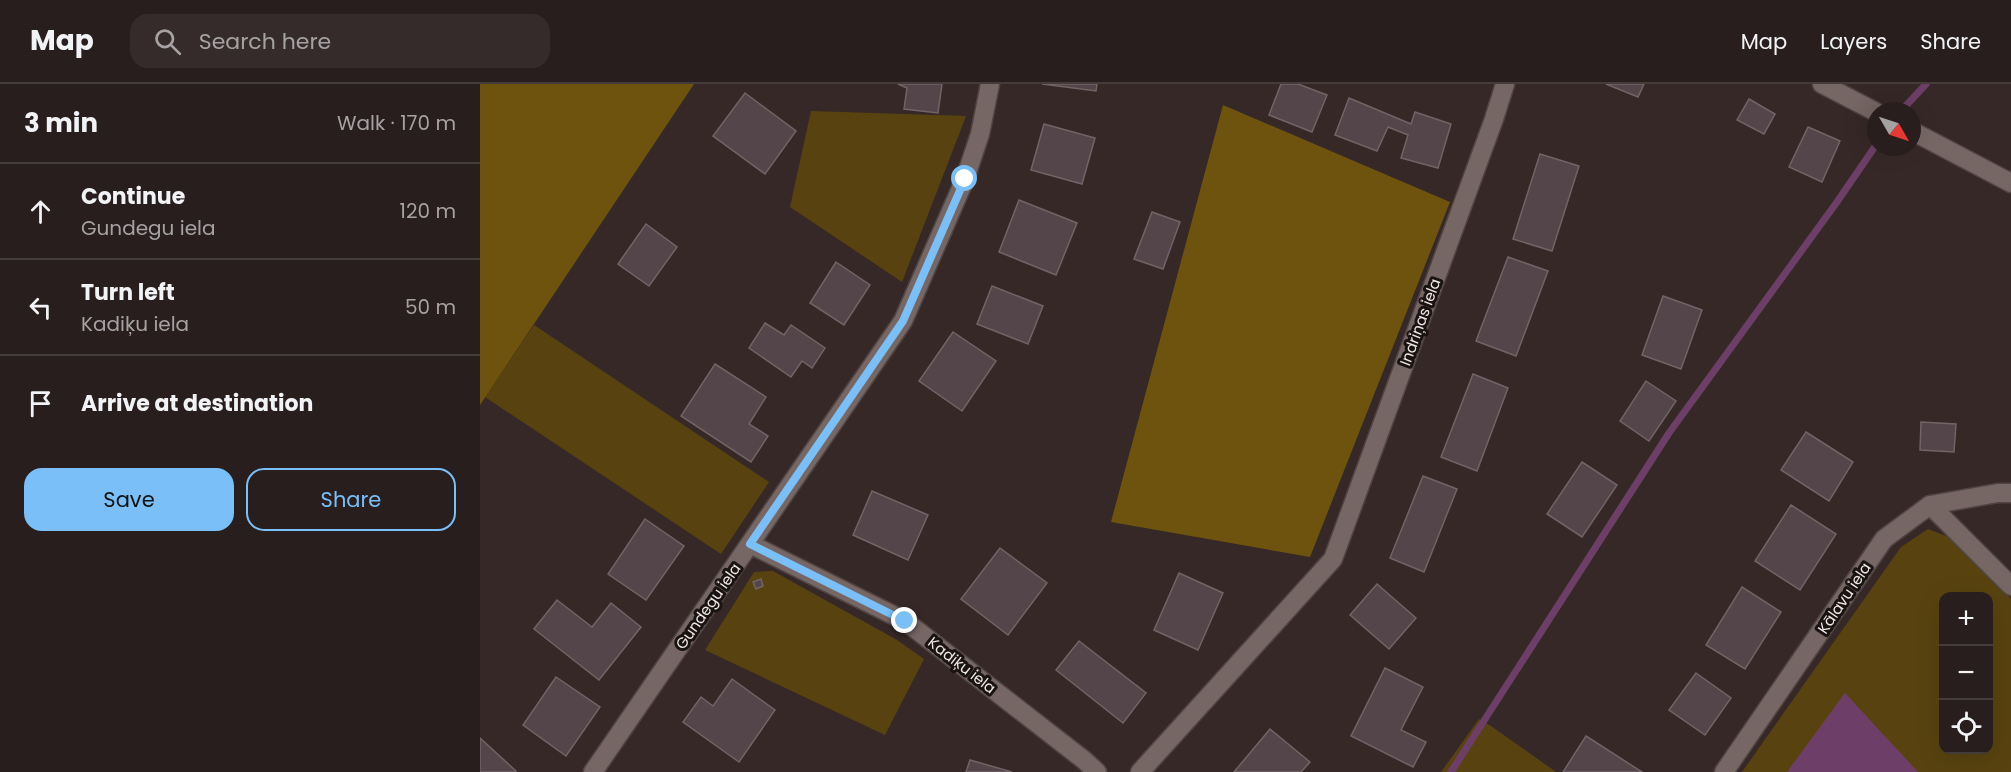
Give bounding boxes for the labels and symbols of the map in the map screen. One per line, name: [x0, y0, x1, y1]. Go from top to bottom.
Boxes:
north arrow: [1867, 102, 1921, 156]
route start: [951, 165, 977, 191]
street label: Indriņas iela: [1395, 276, 1445, 368]
street label: Kālavu iela: [1812, 558, 1876, 638]
street label: Gundegu iela: [670, 559, 746, 653]
route end: [891, 607, 917, 633]
street label: Kadiķu iela: [924, 632, 1000, 698]

